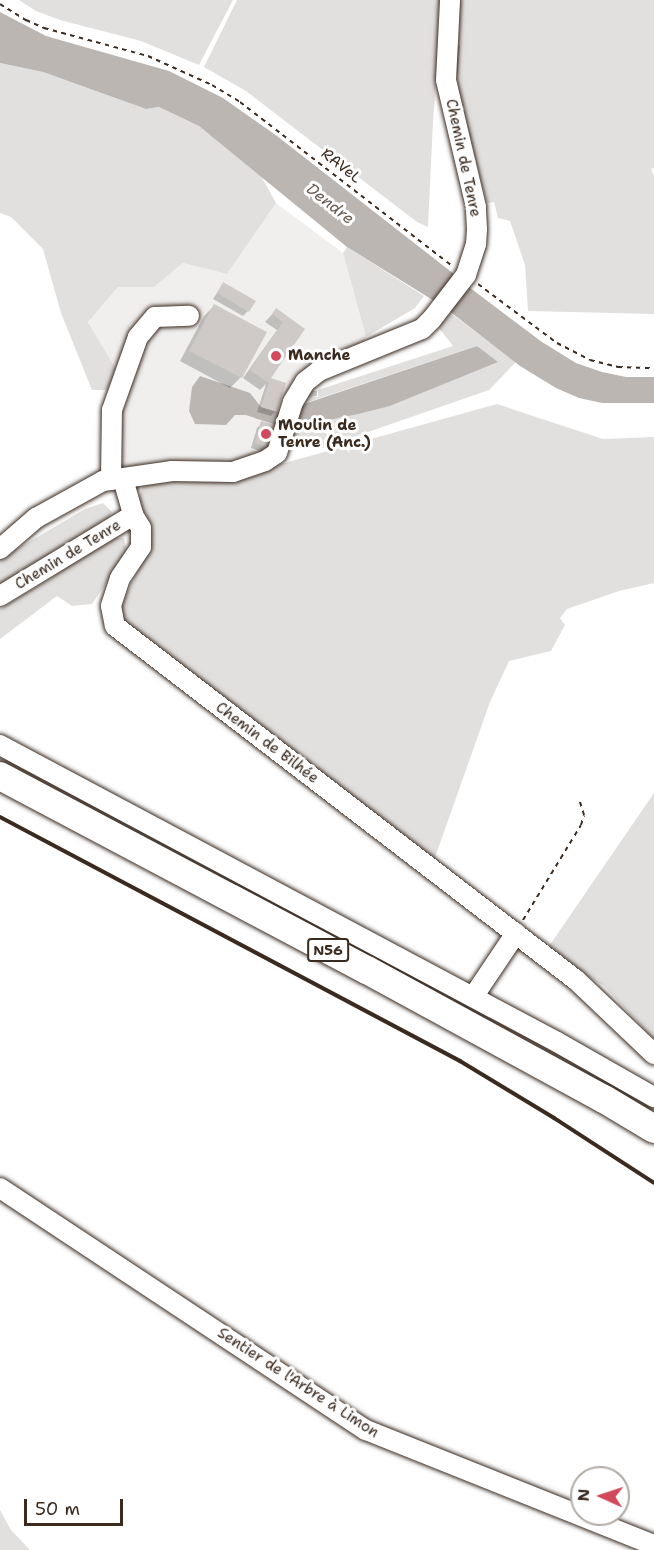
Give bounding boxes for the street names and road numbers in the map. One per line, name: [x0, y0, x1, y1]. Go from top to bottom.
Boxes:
street label: Chemin de Tenre: [442, 97, 484, 219]
street label: RAVeL: [317, 145, 365, 187]
street label: Chemin de Tenre: [12, 516, 124, 594]
street label: Chemin de Bilhée: [212, 698, 322, 788]
road number: N56: [307, 939, 349, 961]
street label: Sentier de l'Arbre à Limon: [214, 1324, 382, 1442]

